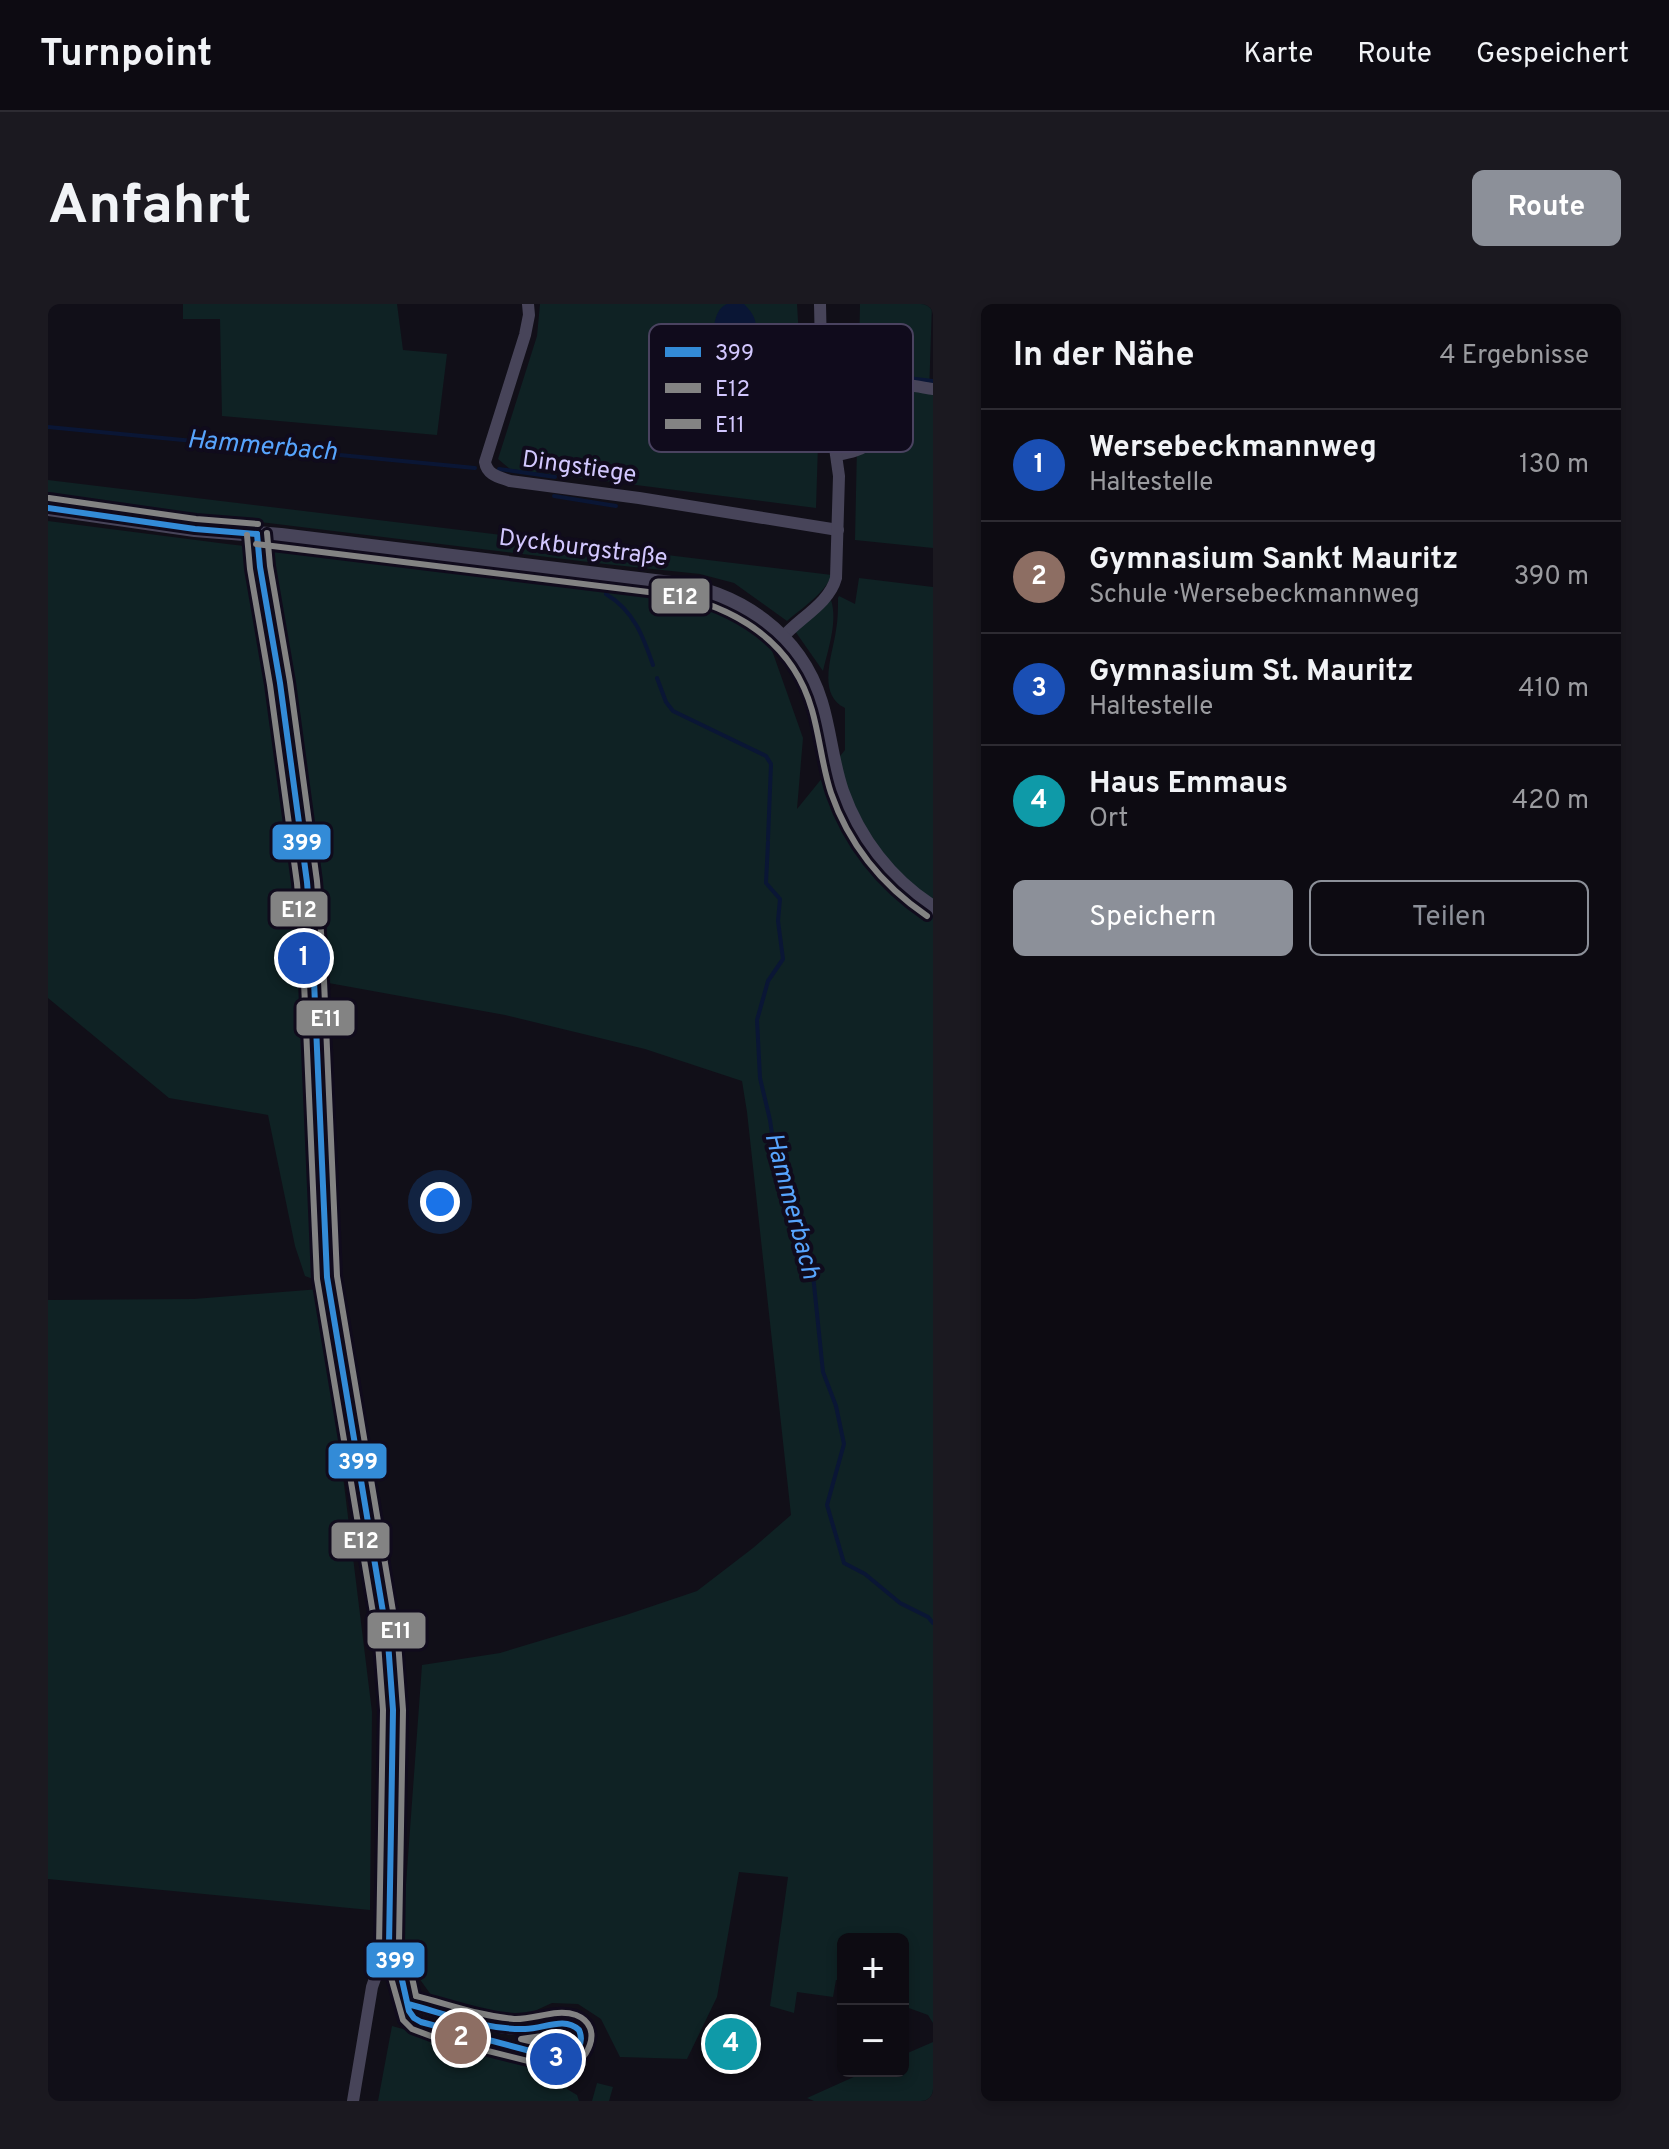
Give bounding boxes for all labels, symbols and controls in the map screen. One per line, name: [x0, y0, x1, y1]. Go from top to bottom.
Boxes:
text: Turnpoint: [40, 31, 212, 80]
text: Karte: [1243, 37, 1313, 73]
text: Route: [1357, 37, 1432, 73]
text: Gespeichert: [1476, 37, 1629, 73]
button: Route: [1472, 170, 1621, 246]
text: Anfahrt: [48, 173, 252, 243]
legend: [649, 324, 913, 452]
text: In der Nähe: [1013, 335, 1195, 378]
text: 4 Ergebnisse: [1439, 340, 1589, 373]
text: 399: [715, 341, 754, 368]
text: E12: [715, 377, 750, 404]
text: E11: [715, 413, 745, 440]
water label: Hammerbach: [186, 424, 338, 470]
text: Wersebeckmannweg: [1089, 430, 1377, 467]
street label: Dingstiege: [520, 445, 638, 491]
text: 1: [1034, 449, 1044, 482]
text: 130 m: [1519, 449, 1589, 482]
text: Haltestelle: [1089, 467, 1213, 500]
street label: Dyckburgstraße: [497, 524, 669, 574]
text: Gymnasium Sankt Mauritz: [1089, 542, 1458, 579]
text: 2: [1031, 561, 1047, 594]
text: 390 m: [1514, 561, 1589, 594]
line badge: E12: [650, 577, 711, 615]
text: Schule · Wersebeckmannweg: [1089, 579, 1420, 612]
text: E12: [662, 585, 698, 612]
text: Gymnasium St. Mauritz: [1089, 654, 1413, 691]
text: 3: [1031, 673, 1047, 706]
text: 410 m: [1518, 673, 1589, 706]
text: Haltestelle: [1089, 691, 1213, 724]
text: Haus Emmaus: [1089, 766, 1288, 803]
text: 4: [1031, 785, 1047, 818]
text: 420 m: [1512, 785, 1589, 818]
text: Ort: [1089, 803, 1128, 836]
line badge: 399: [271, 823, 332, 861]
text: 399: [282, 831, 322, 858]
button: Speichern: [1013, 880, 1293, 956]
button: Teilen: [1309, 880, 1589, 956]
line badge: E12: [269, 890, 329, 928]
text: E12: [281, 898, 317, 925]
pin: 1: [278, 928, 330, 988]
line badge: E11: [295, 999, 356, 1037]
text: E11: [310, 1007, 342, 1034]
water label: Hammerbach: [756, 1129, 826, 1283]
your location: [420, 1182, 460, 1222]
line badge: 399: [327, 1442, 388, 1480]
text: 399: [338, 1450, 378, 1477]
line badge: E12: [330, 1521, 391, 1560]
text: E12: [343, 1529, 379, 1556]
line badge: E11: [366, 1611, 427, 1650]
text: E11: [380, 1619, 412, 1646]
map controls: [837, 1933, 909, 2077]
button: +: [837, 1933, 909, 2005]
line badge: 399: [365, 1941, 426, 1979]
text: 399: [375, 1949, 415, 1976]
button: −: [837, 2005, 909, 2077]
pin: 2: [435, 2008, 487, 2068]
pin: 4: [705, 2014, 757, 2074]
pin: 3: [530, 2029, 582, 2089]

